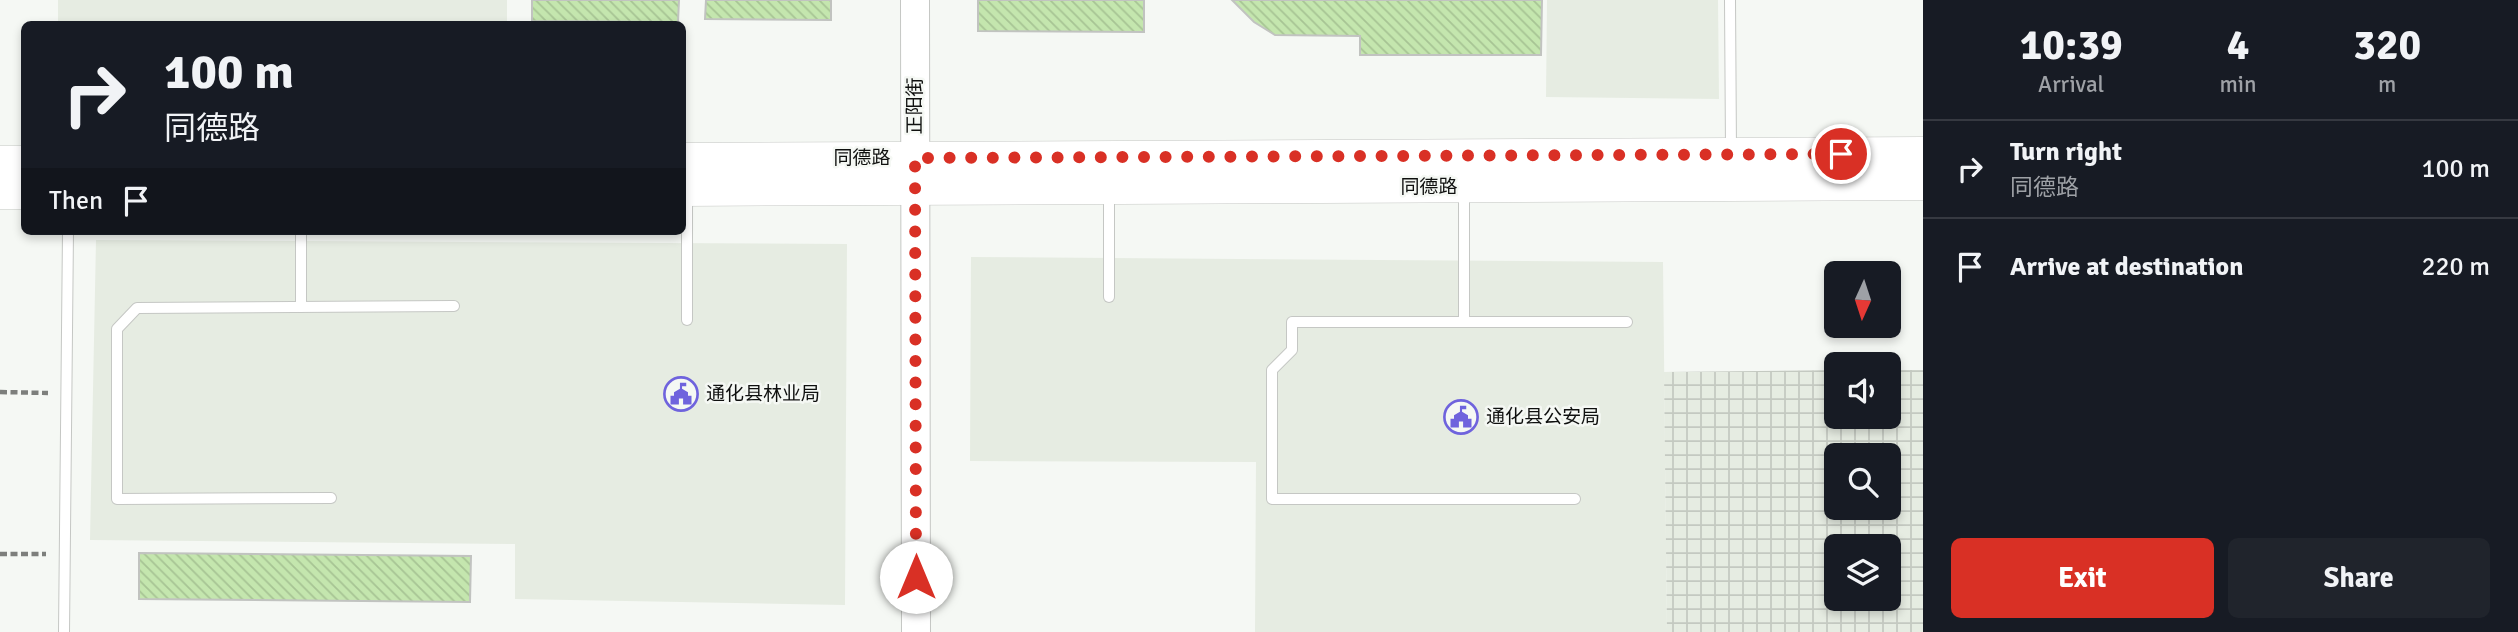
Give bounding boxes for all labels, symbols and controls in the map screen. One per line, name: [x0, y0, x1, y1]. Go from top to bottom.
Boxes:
text: 10:39: [2020, 20, 2123, 71]
text: 4: [2227, 20, 2249, 71]
text: 320: [2353, 20, 2421, 71]
text: 100 m: [164, 42, 294, 102]
icon: right: [49, 49, 140, 140]
text: Arrival: [2038, 70, 2104, 99]
text: min: [2219, 70, 2257, 99]
text: m: [2378, 70, 2396, 99]
street label: 正阳街: [903, 77, 927, 135]
text: 同德路: [164, 109, 260, 148]
pin: [1811, 124, 1871, 184]
icon: arrive: [1822, 135, 1860, 173]
text: Turn right: [2010, 136, 2122, 168]
street label: 同德路: [833, 146, 891, 170]
icon: right: [1951, 150, 1989, 188]
text: 100 m: [2421, 153, 2490, 185]
text: 同德路: [2010, 173, 2079, 202]
street label: 同德路: [1400, 175, 1458, 199]
icon: arrive: [117, 182, 155, 220]
text: Then: [49, 185, 103, 217]
icon: arrive: [1951, 248, 1989, 286]
text: Arrive at destination: [2010, 251, 2243, 283]
text: 220 m: [2421, 251, 2490, 283]
north arrow: [1824, 261, 1900, 338]
map controls: [1824, 261, 1901, 611]
button: sound: [1824, 352, 1901, 429]
public building icon: 通化县林业局: [662, 375, 700, 413]
place label: 通化县林业局: [706, 382, 820, 406]
public building icon: 通化县公安局: [1442, 398, 1480, 436]
place label: 通化县公安局: [1486, 405, 1600, 429]
button: search: [1824, 443, 1901, 520]
button: layers: [1824, 534, 1901, 611]
button: Exit: [1951, 538, 2214, 618]
button: Share: [2228, 538, 2490, 618]
position arrow: [879, 540, 953, 614]

